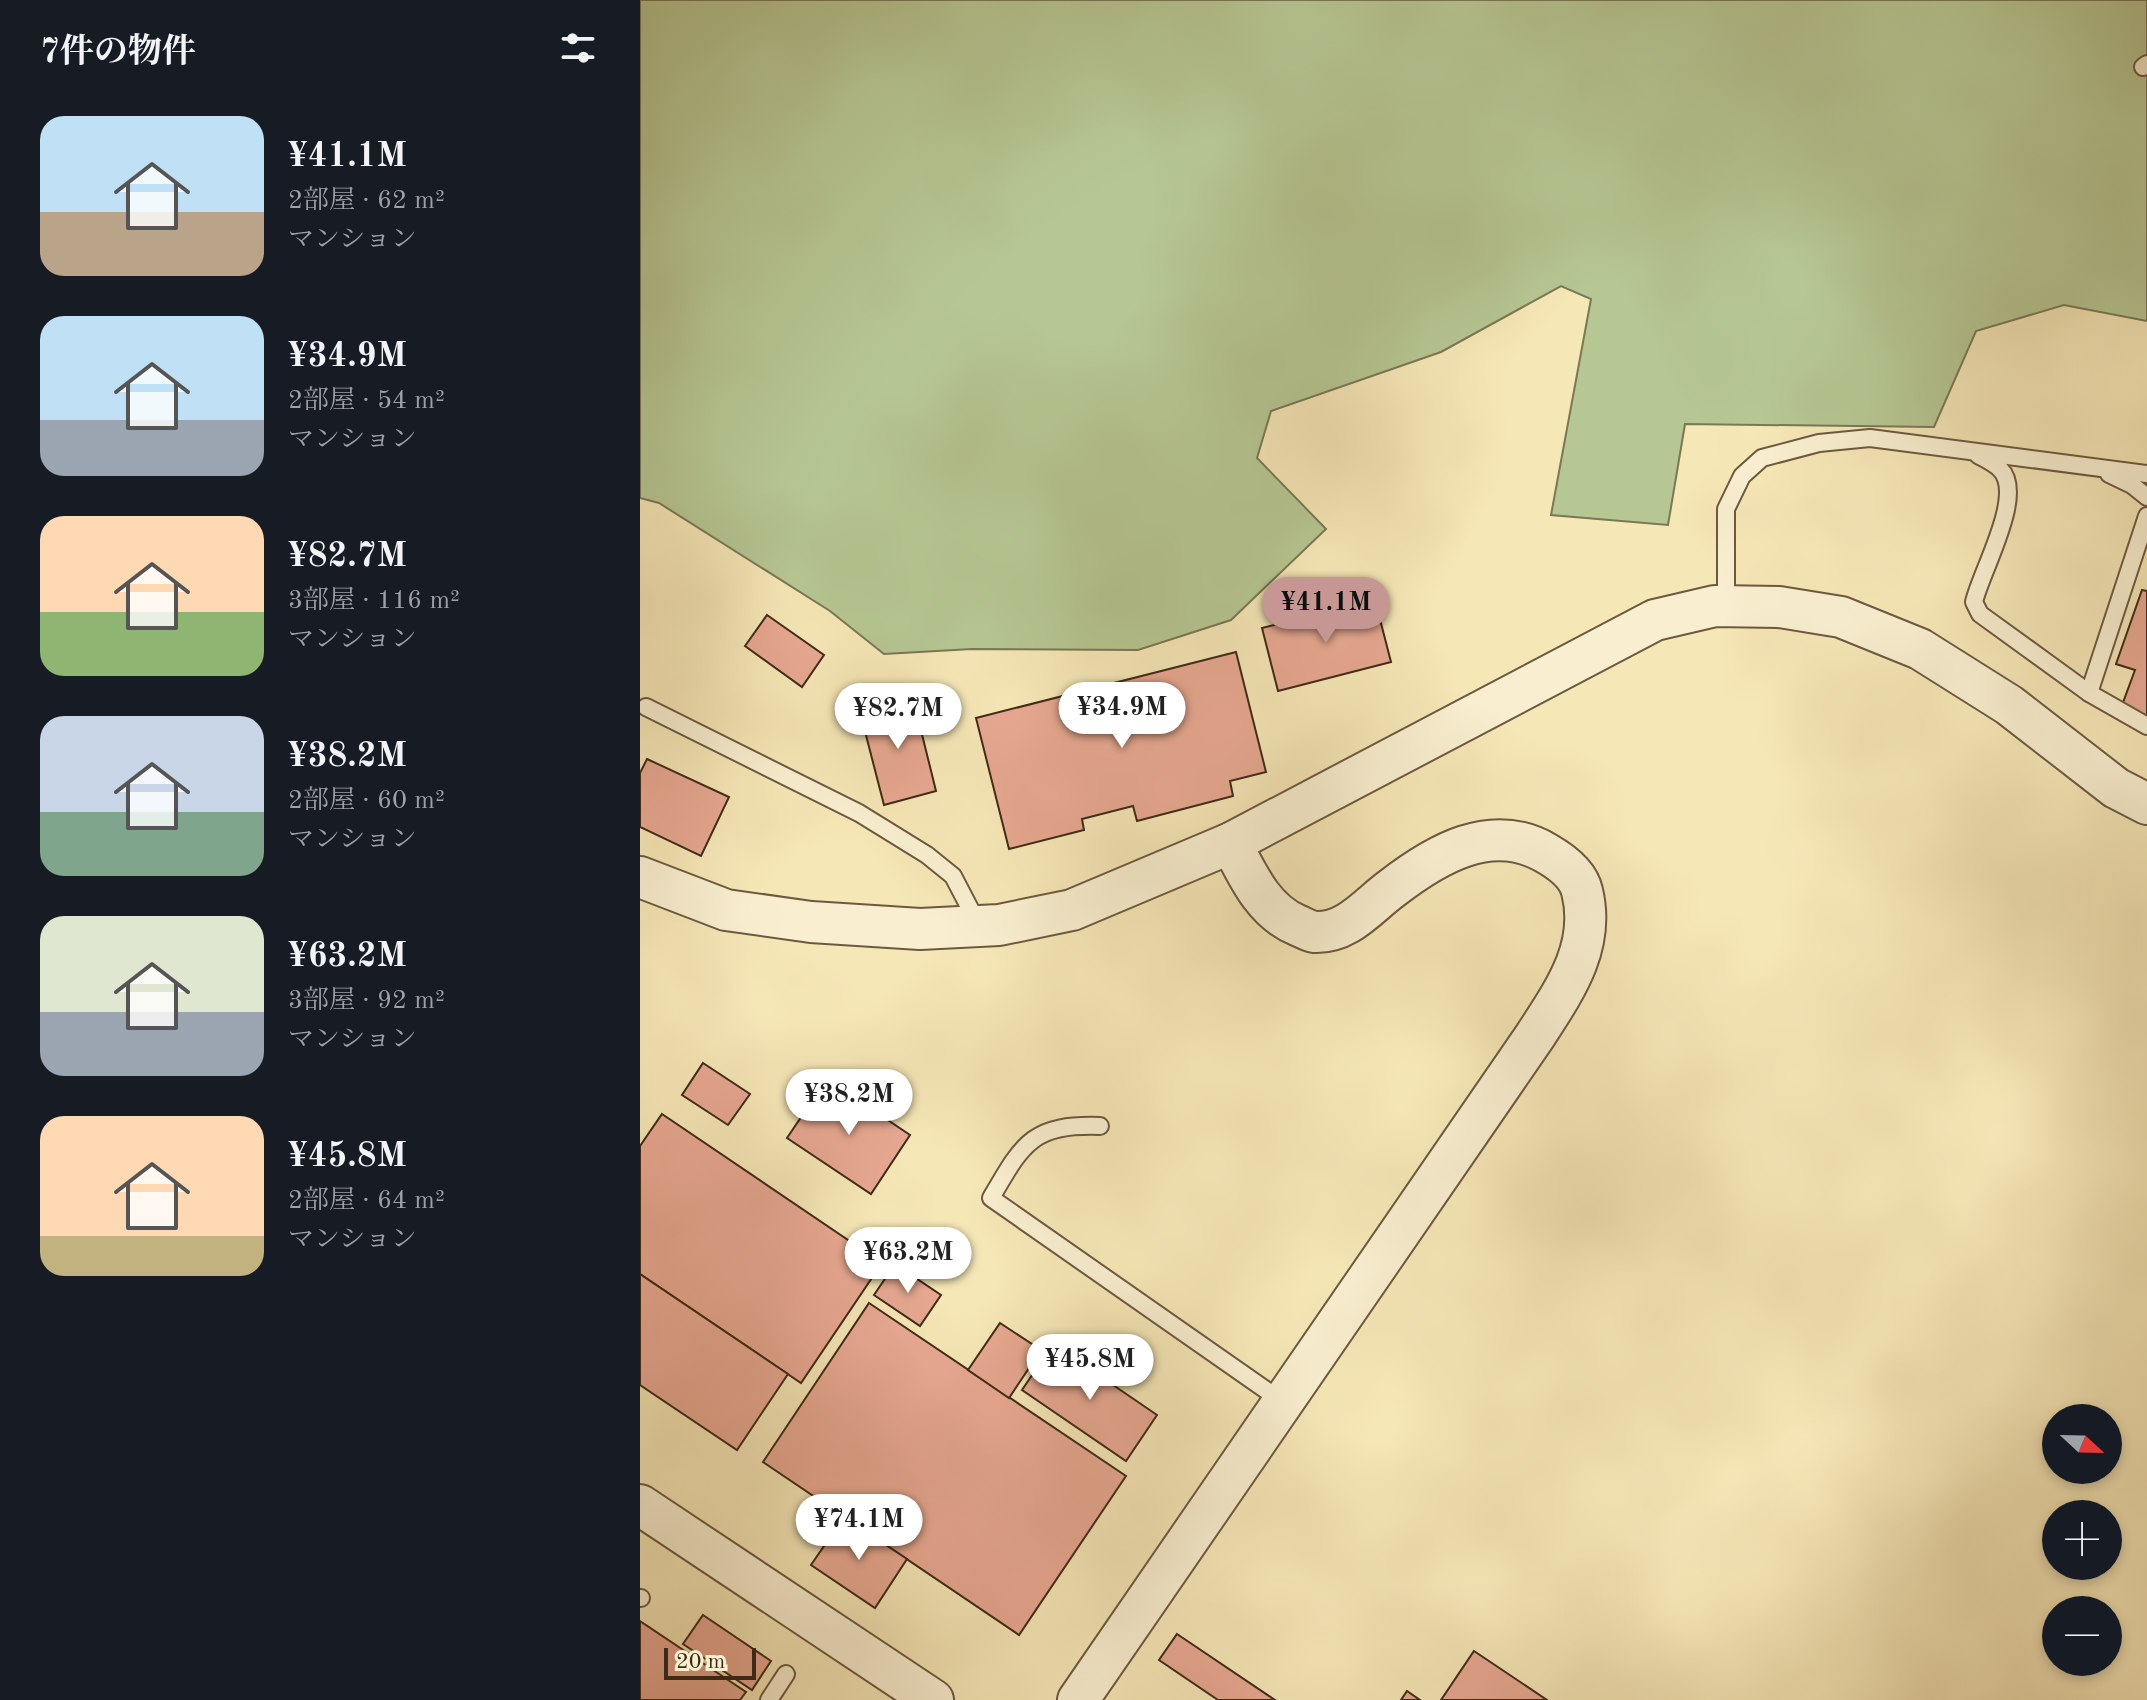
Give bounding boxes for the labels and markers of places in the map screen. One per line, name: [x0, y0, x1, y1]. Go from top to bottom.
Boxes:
pin: ¥41.1M: [1261, 577, 1391, 645]
pin: ¥34.9M: [1057, 682, 1187, 750]
pin: ¥82.7M: [833, 683, 963, 751]
pin: ¥38.2M: [784, 1069, 914, 1137]
pin: ¥63.2M: [843, 1227, 973, 1295]
pin: ¥45.8M: [1025, 1334, 1155, 1402]
pin: ¥74.1M: [794, 1494, 924, 1562]

